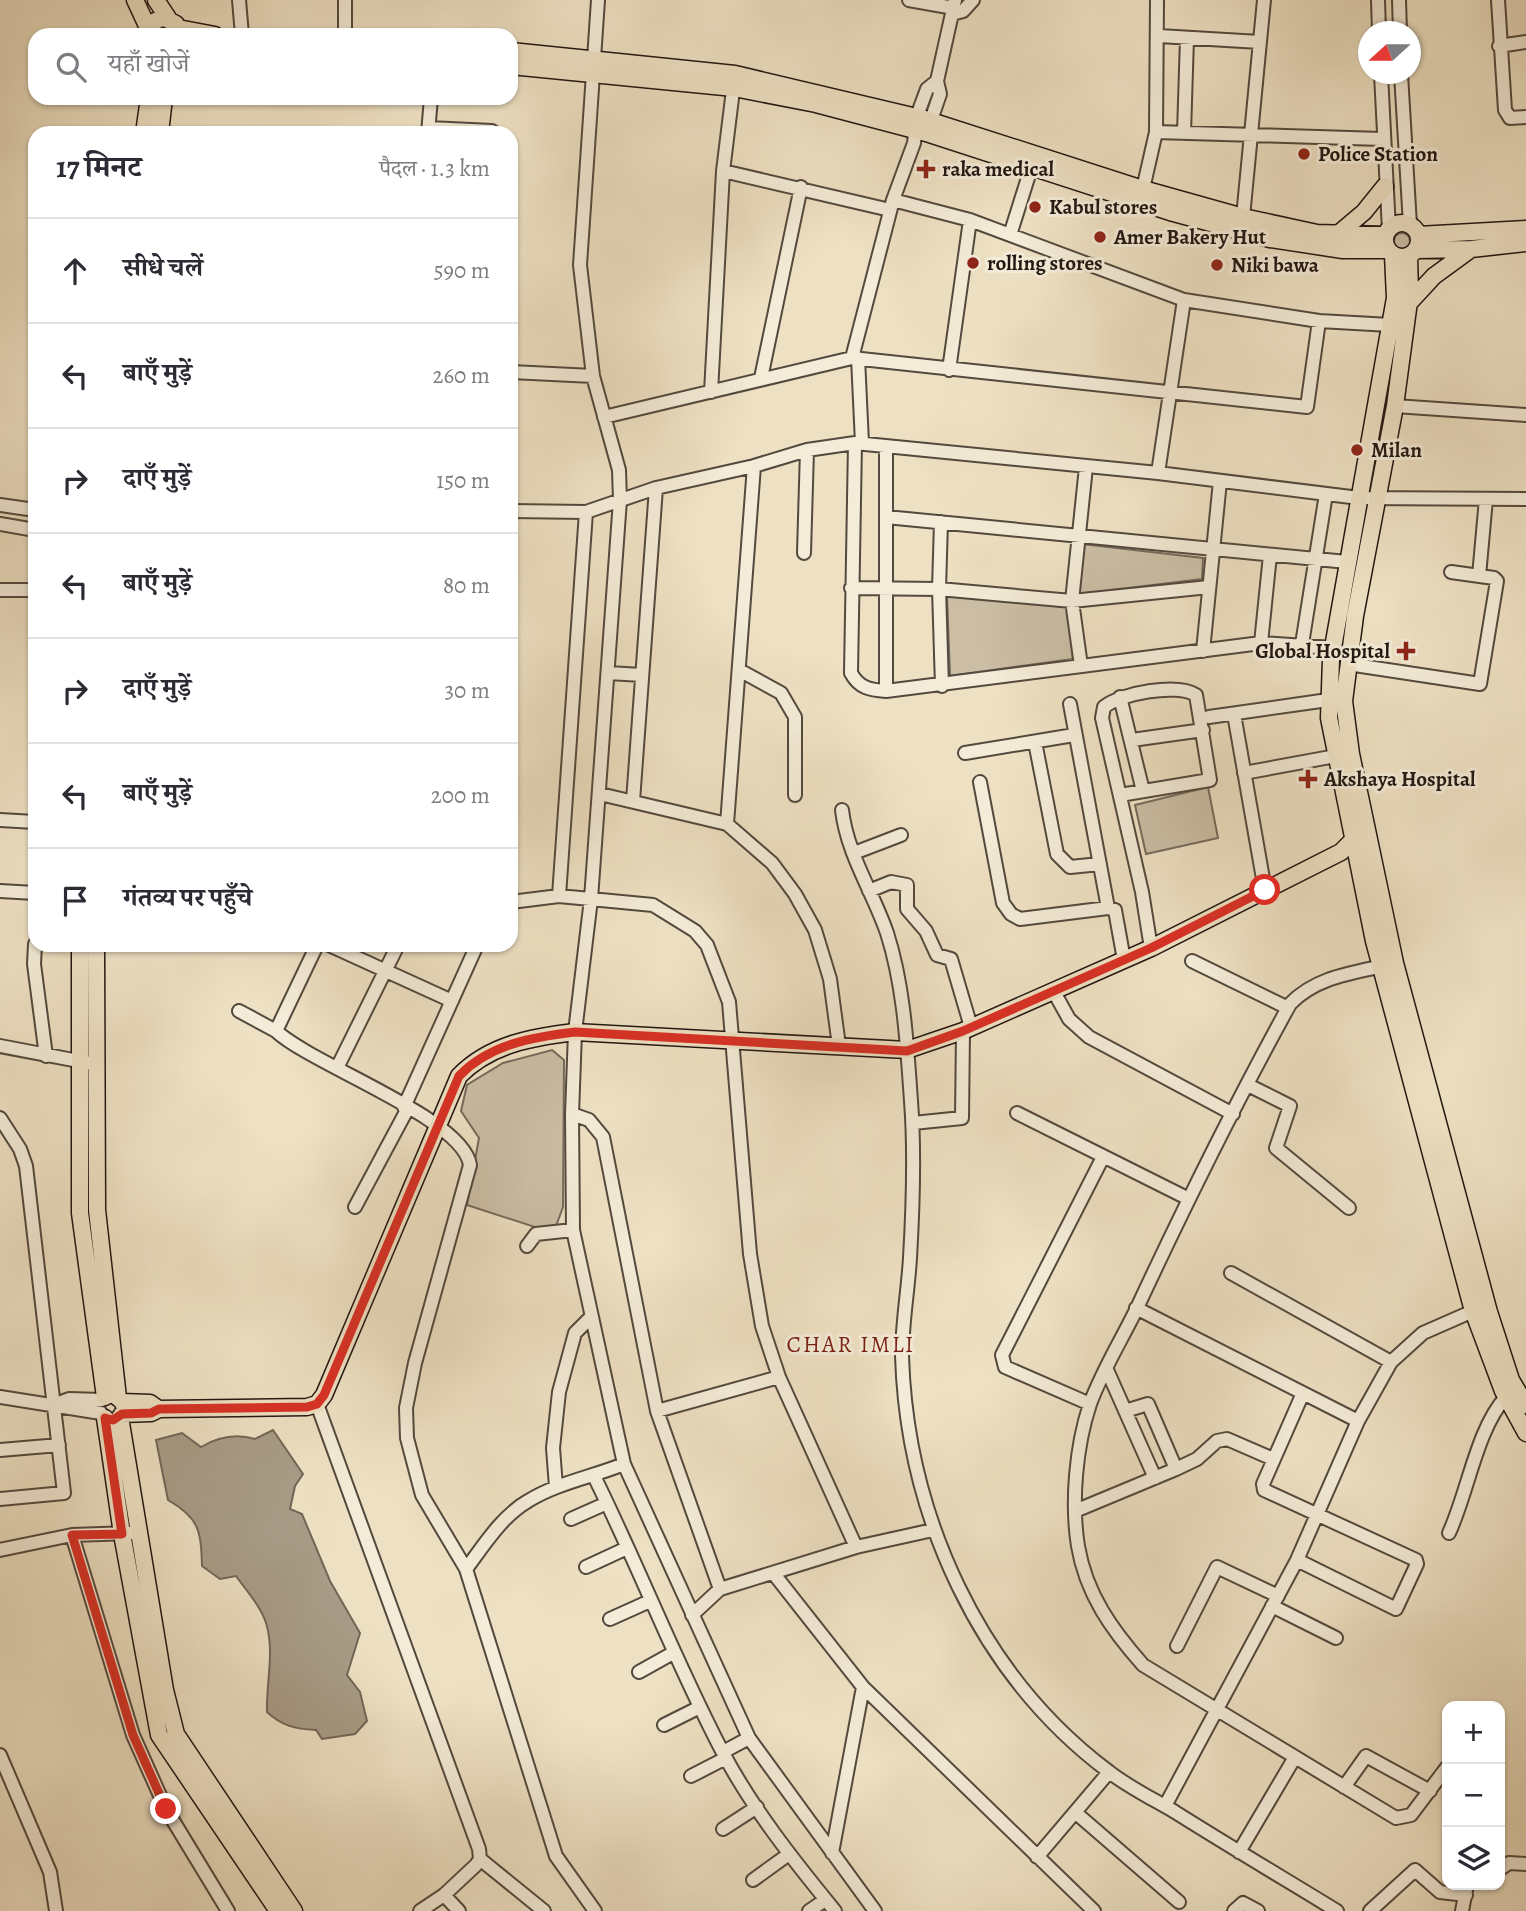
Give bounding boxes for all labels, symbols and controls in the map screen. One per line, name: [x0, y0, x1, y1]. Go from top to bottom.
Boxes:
north arrow: [1358, 21, 1421, 84]
search box: [28, 28, 518, 105]
text: यहाँ खोजें: [108, 46, 189, 81]
icon: search: [52, 48, 90, 86]
place label: Police Station: [1318, 140, 1438, 168]
marker: Police Station: [1296, 146, 1312, 162]
text: 17 मिनट: [56, 147, 142, 187]
text: पैदल · 1.3 km: [379, 153, 490, 184]
place label: raka medical: [942, 155, 1055, 183]
marker: raka medical: [916, 159, 936, 179]
place label: Kabul stores: [1049, 193, 1157, 221]
marker: Kabul stores: [1027, 199, 1043, 215]
place label: Amer Bakery Hut: [1113, 223, 1266, 251]
marker: Amer Bakery Hut: [1092, 229, 1108, 245]
place label: rolling stores: [987, 249, 1103, 277]
text: सीधे चलें: [123, 250, 203, 285]
place label: Niki bawa: [1231, 251, 1320, 279]
icon: ahead: [56, 252, 94, 290]
text: 590 m: [434, 255, 490, 286]
marker: rolling stores: [965, 255, 981, 271]
marker: Niki bawa: [1209, 257, 1225, 273]
text: बाएँ मुड़ें: [123, 355, 192, 390]
icon: left: [56, 357, 94, 395]
text: 260 m: [432, 360, 490, 391]
place label: Milan: [1371, 436, 1422, 464]
marker: Milan: [1349, 442, 1365, 458]
text: दाएँ मुड़ें: [123, 460, 191, 495]
icon: right: [56, 462, 94, 500]
text: 150 m: [436, 465, 490, 496]
text: बाएँ मुड़ें: [123, 565, 192, 600]
icon: left: [56, 567, 94, 605]
text: 80 m: [443, 570, 490, 601]
place label: Global Hospital: [1255, 637, 1390, 665]
marker: Global Hospital: [1396, 641, 1416, 661]
text: दाएँ मुड़ें: [123, 670, 191, 705]
icon: right: [56, 672, 94, 710]
text: 30 m: [444, 675, 490, 706]
place label: Akshaya Hospital: [1323, 765, 1476, 793]
marker: Akshaya Hospital: [1298, 769, 1318, 789]
text: बाएँ मुड़ें: [123, 775, 192, 810]
icon: left: [56, 777, 94, 815]
text: 200 m: [431, 780, 490, 811]
route start: [1249, 874, 1280, 905]
text: गंतव्य पर पहुँचे: [123, 880, 252, 915]
icon: arrive: [56, 882, 94, 920]
district label: CHAR IMLI: [787, 1329, 915, 1360]
map controls: [1442, 1701, 1505, 1890]
button: +: [1442, 1701, 1505, 1764]
button: −: [1442, 1764, 1505, 1827]
route end: [150, 1793, 181, 1824]
button: layers: [1442, 1827, 1505, 1890]

